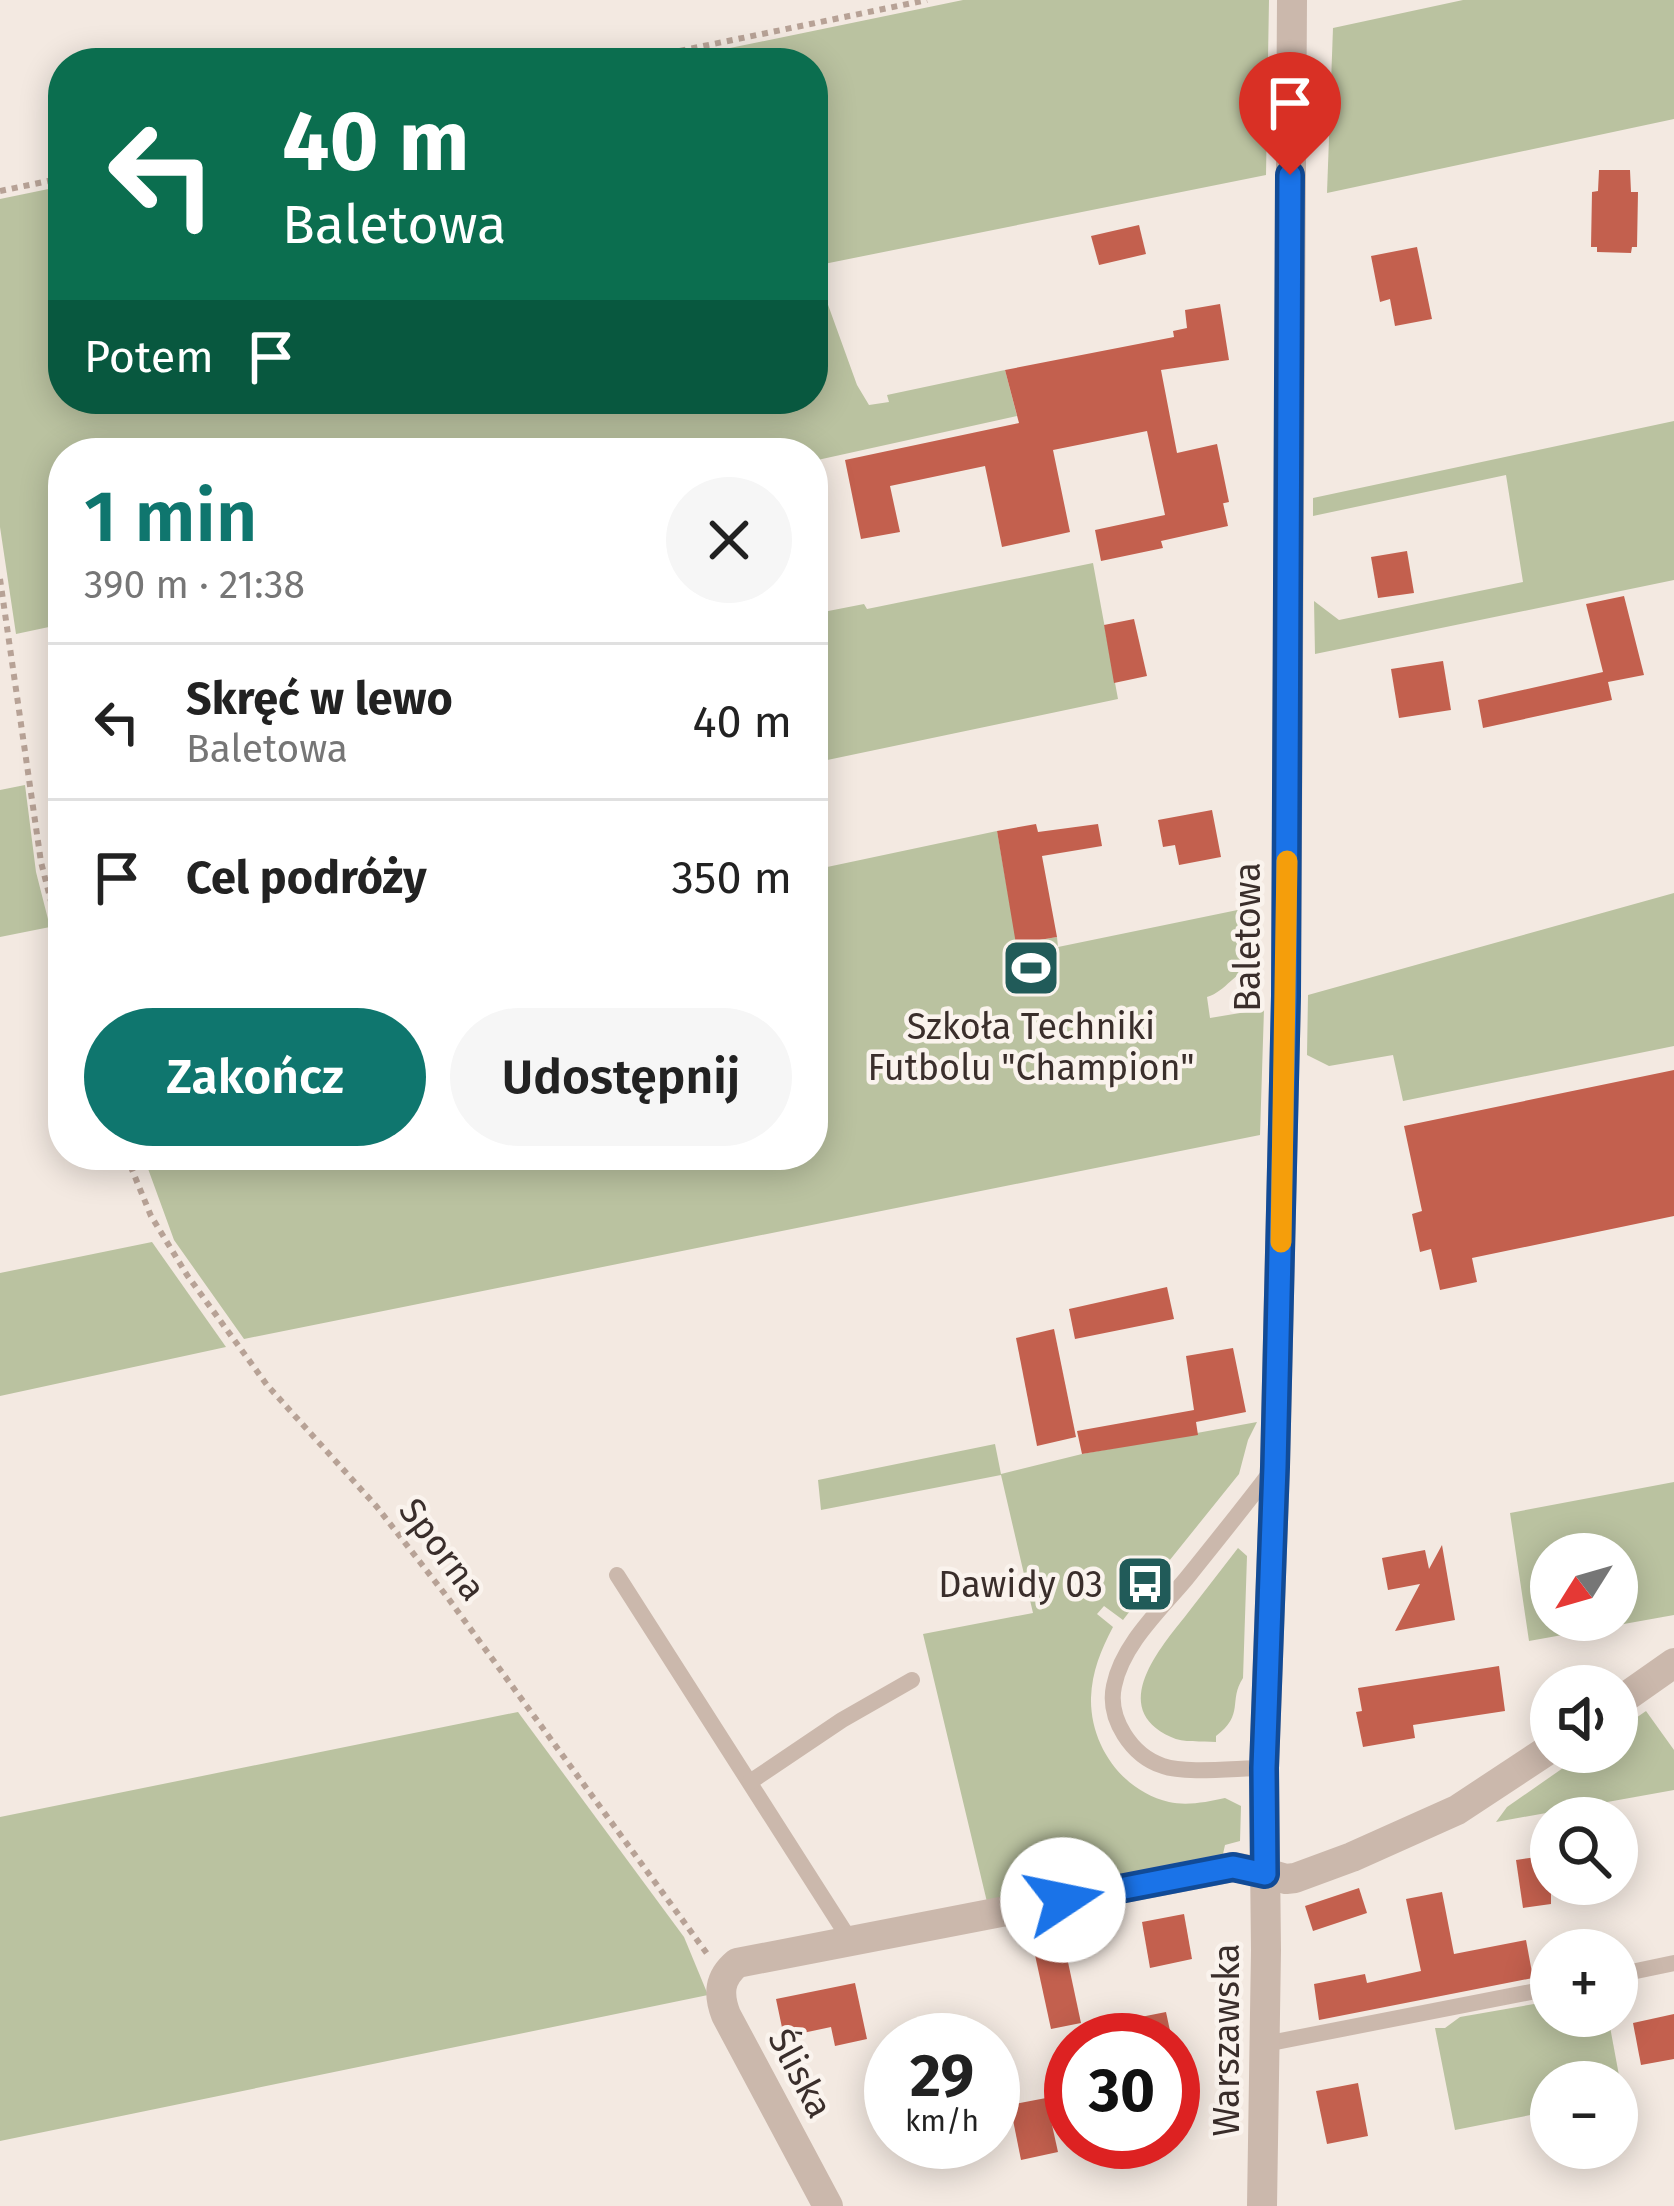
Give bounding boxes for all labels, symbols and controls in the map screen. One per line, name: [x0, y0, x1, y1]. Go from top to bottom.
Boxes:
pin: [1239, 52, 1341, 175]
icon: arrive: [1257, 70, 1323, 136]
text: 40 m: [282, 91, 470, 192]
icon: left: [84, 96, 240, 252]
text: Baletowa: [282, 193, 506, 257]
icon: arrive: [238, 324, 304, 390]
text: Potem: [84, 330, 214, 384]
text: 1 min: [84, 474, 257, 560]
button: close: [666, 477, 792, 603]
text: 390 m · 21:38: [84, 562, 305, 608]
text: Skręć w lewo: [186, 672, 453, 726]
icon: left: [84, 689, 150, 755]
text: 40 m: [692, 695, 792, 749]
text: Baletowa: [186, 726, 348, 772]
icon: arrive: [84, 845, 150, 911]
text: Cel podróży: [186, 851, 427, 905]
text: 350 m: [671, 851, 792, 905]
street label: Baletowa: [1226, 862, 1270, 1012]
sports icon: Szkoła Techniki Futbolu "Champion": [1000, 937, 1062, 999]
place label: Szkoła Techniki Futbolu "Champion": [867, 1005, 1195, 1090]
button: Zakończ: [84, 1008, 426, 1146]
button: Udostępnij: [450, 1008, 792, 1146]
street label: Sporna: [390, 1490, 495, 1609]
north arrow: [1530, 1533, 1638, 1641]
map controls: [1530, 1533, 1638, 2169]
bus stop icon: Dawidy 03: [1114, 1553, 1176, 1615]
place label: Dawidy 03: [938, 1563, 1103, 1607]
button: sound: [1530, 1665, 1638, 1773]
button: search: [1530, 1797, 1638, 1905]
position arrow: [1000, 1837, 1126, 1963]
button: +: [1530, 1929, 1638, 2037]
street label: Warszawska: [1205, 1943, 1249, 2137]
speed limit sign: 30: [1044, 2013, 1200, 2169]
street label: Śliska: [758, 2021, 843, 2126]
text: 29: [910, 2040, 974, 2112]
button: −: [1530, 2061, 1638, 2169]
text: km/h: [905, 2103, 979, 2139]

